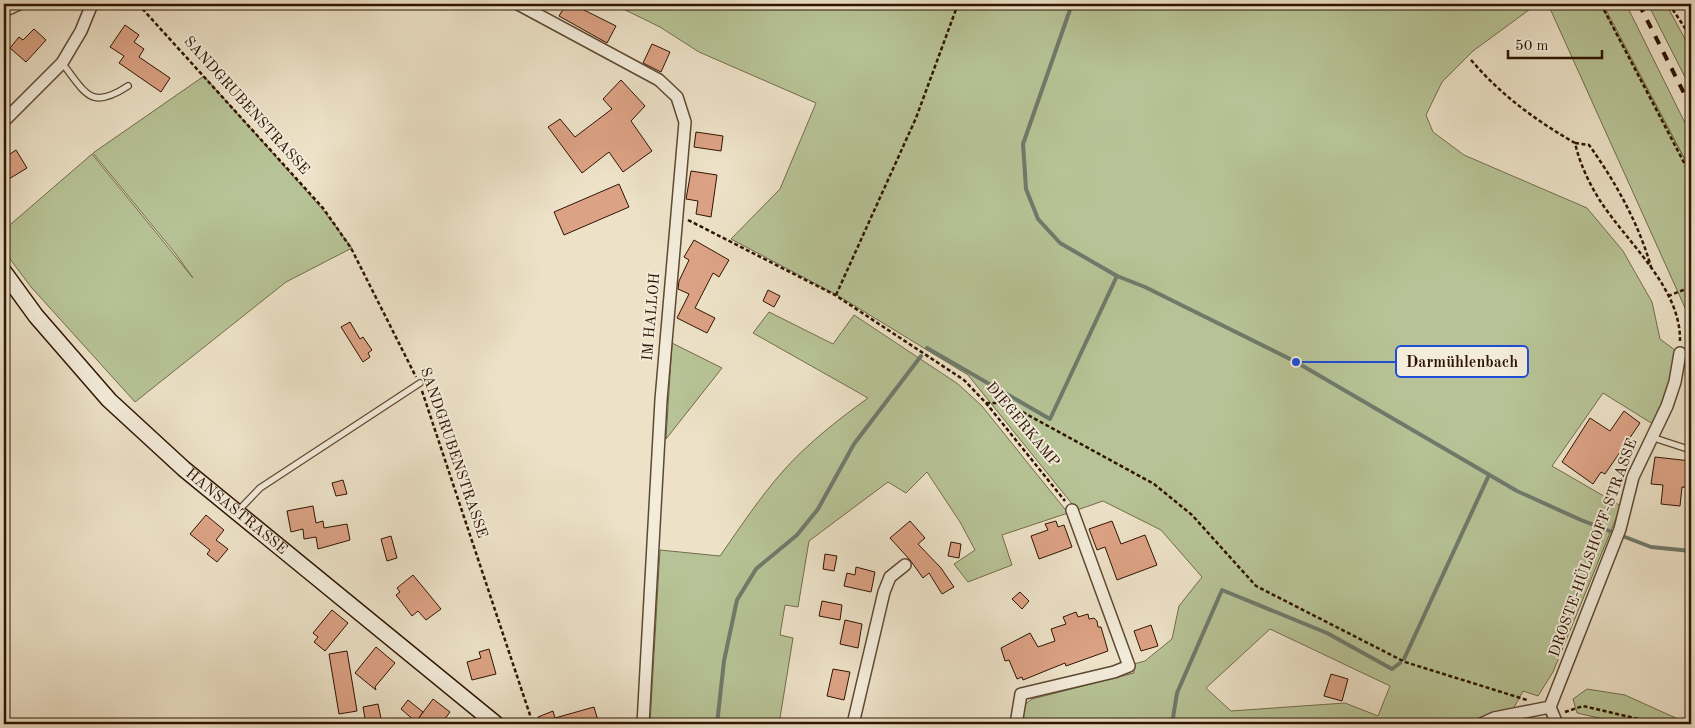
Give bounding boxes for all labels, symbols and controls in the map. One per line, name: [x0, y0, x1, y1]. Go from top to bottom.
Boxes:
scale bar: [1508, 28, 1601, 60]
street label: SANDGRUBENSTRASSE: [180, 34, 312, 178]
text: 50 m: [1515, 39, 1549, 54]
street label: IM HALLOH: [641, 272, 663, 362]
callout: Darmühlenbach: [1396, 346, 1528, 377]
text: Darmühlenbach: [1406, 355, 1518, 371]
street label: SANDGRUBENSTRASSE: [417, 366, 489, 540]
street label: DIEGERKAMP: [982, 380, 1062, 470]
street label: DROSTE-HÜLSHOFF-STRASSE: [1545, 436, 1641, 659]
street label: HANSASTRASSE: [182, 466, 290, 557]

